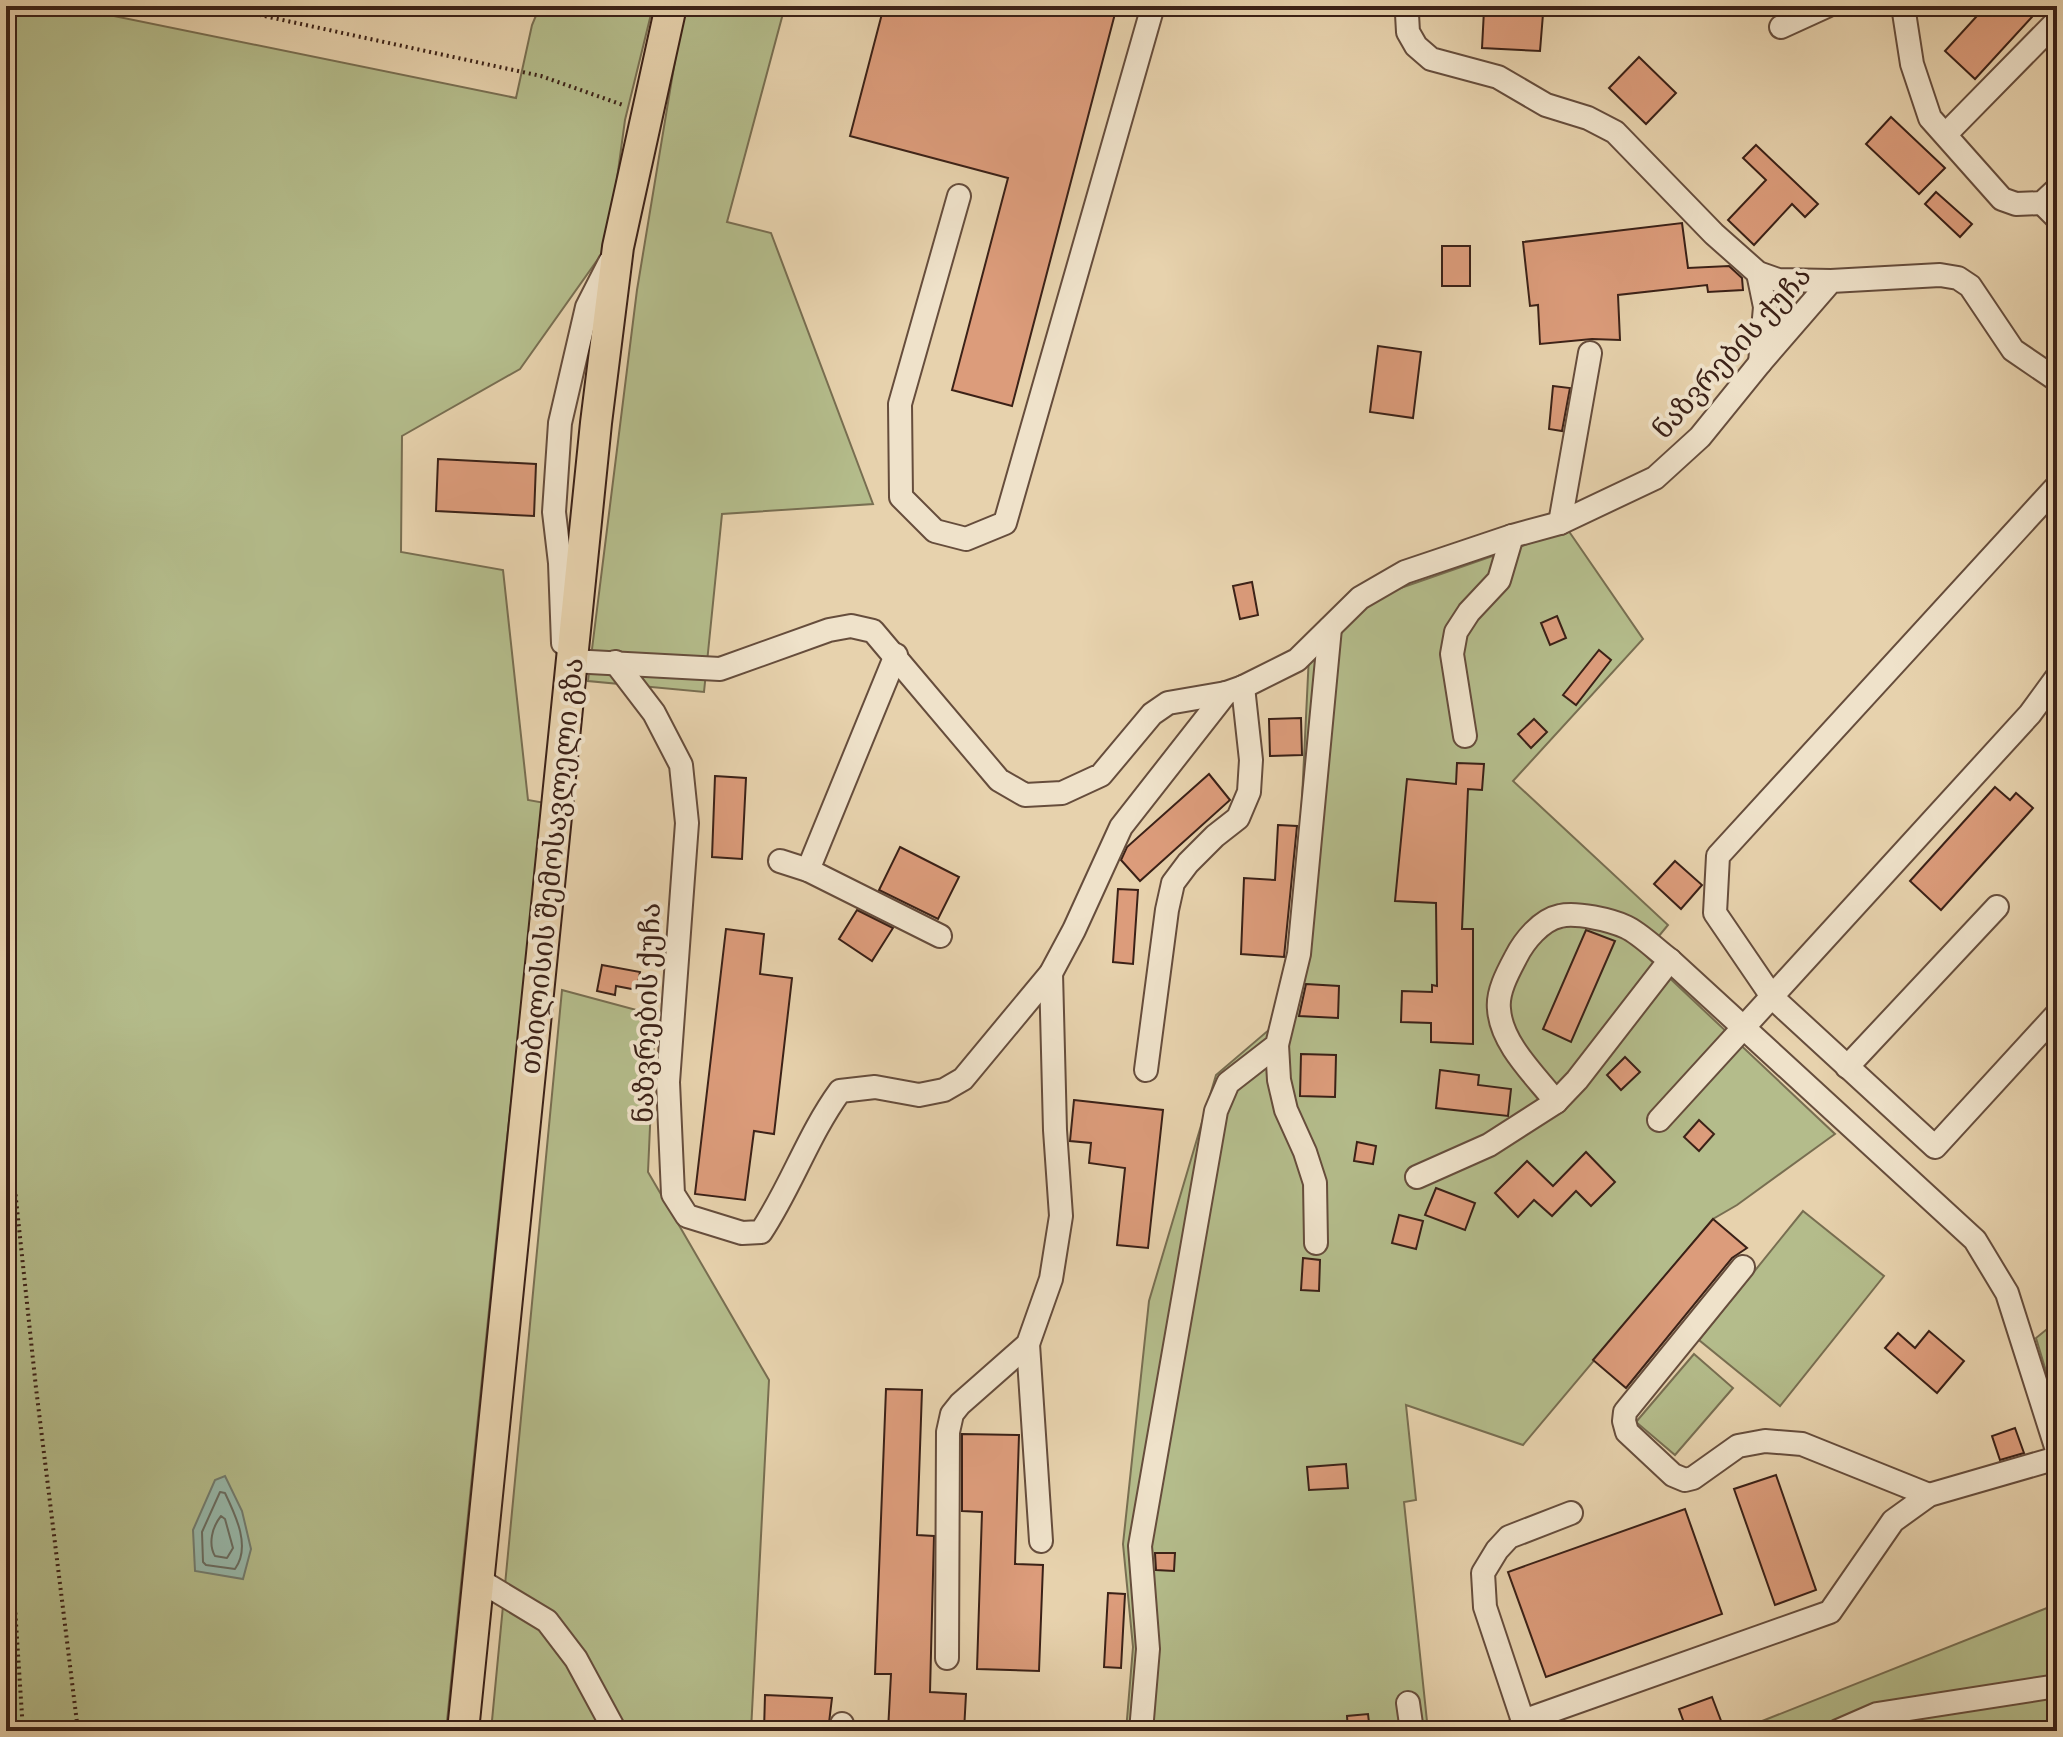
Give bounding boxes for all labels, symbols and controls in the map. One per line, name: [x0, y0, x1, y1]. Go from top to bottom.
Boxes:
street label: ნაზვრების ქუჩა: [1644, 258, 1818, 446]
street label: თბილისის შემოსავლელი გზა: [511, 656, 591, 1076]
street label: ნაზვრების ქუჩა: [624, 902, 668, 1124]

